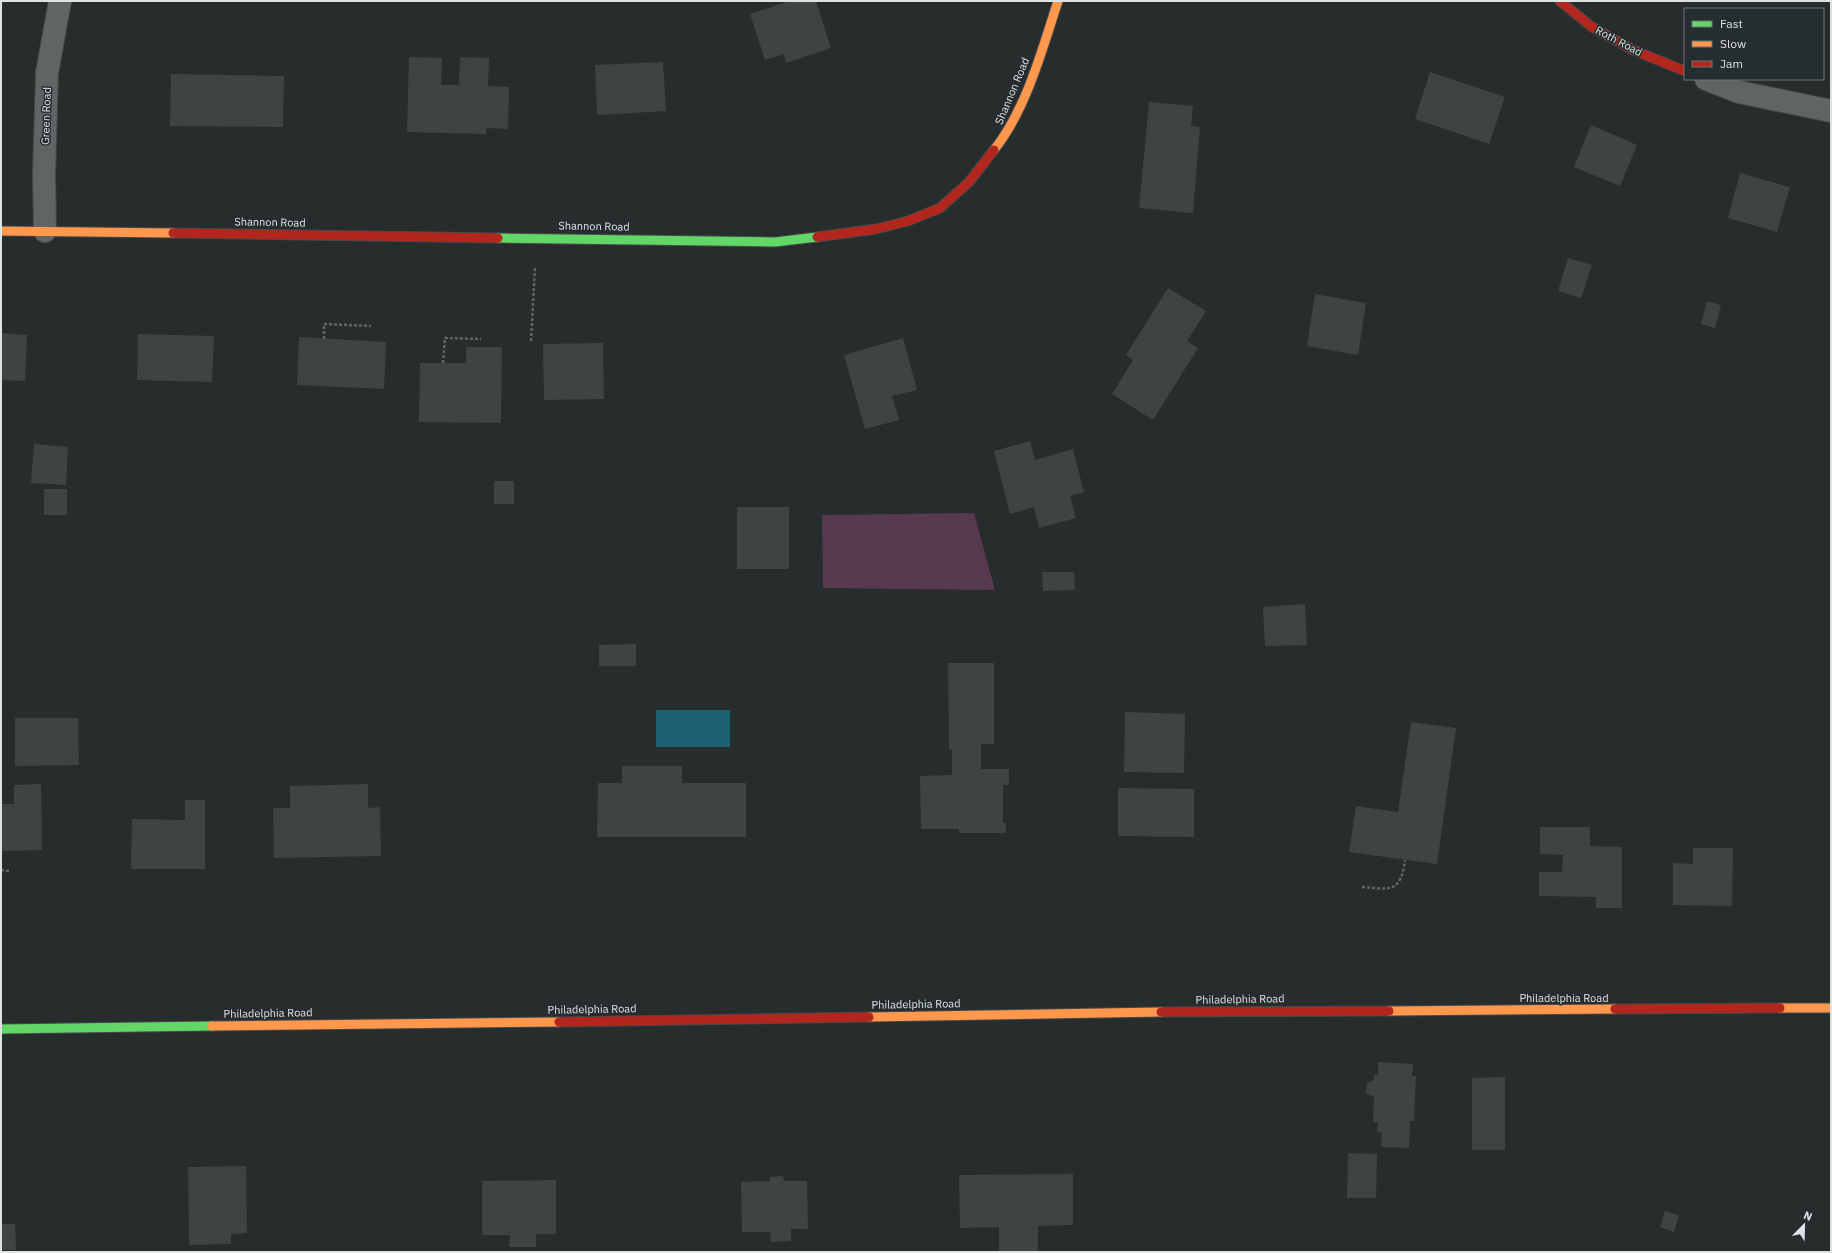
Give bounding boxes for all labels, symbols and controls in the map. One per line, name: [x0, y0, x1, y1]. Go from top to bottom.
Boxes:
legend: [1684, 8, 1824, 80]
text: Fast: [1720, 16, 1743, 31]
street label: Roth Road: [1593, 23, 1645, 59]
text: Slow: [1720, 36, 1746, 51]
street label: Shannon Road: [992, 55, 1032, 127]
text: Jam: [1720, 56, 1743, 71]
street label: Green Road: [38, 87, 54, 145]
street label: Shannon Road: [234, 214, 306, 230]
street label: Shannon Road: [558, 218, 630, 234]
street label: Philadelphia Road: [1195, 991, 1285, 1007]
street label: Philadelphia Road: [1519, 991, 1609, 1005]
street label: Philadelphia Road: [871, 996, 961, 1012]
street label: Philadelphia Road: [547, 1001, 637, 1017]
street label: Philadelphia Road: [223, 1005, 313, 1021]
north arrow: [1784, 1205, 1824, 1245]
text: N: [1802, 1208, 1814, 1224]

